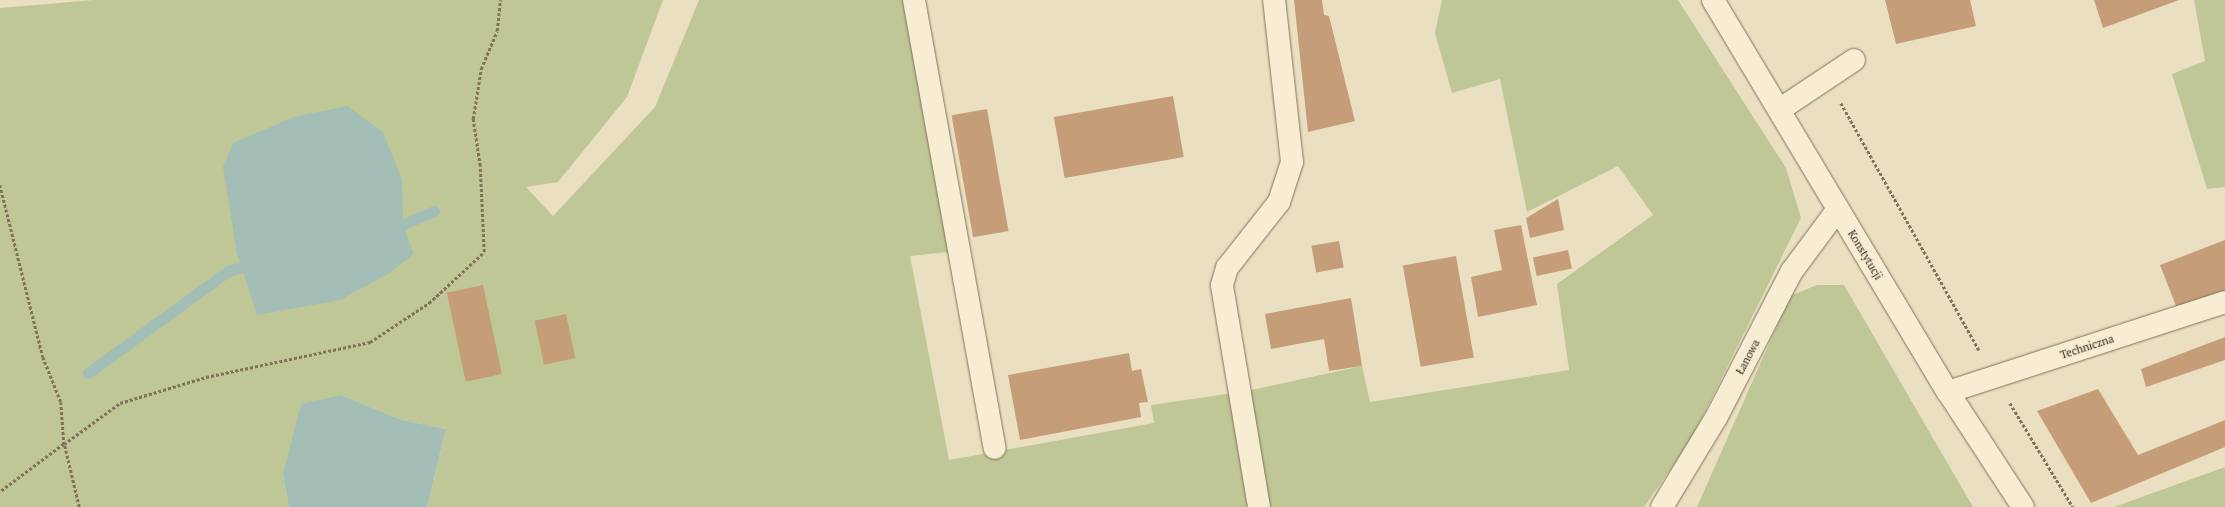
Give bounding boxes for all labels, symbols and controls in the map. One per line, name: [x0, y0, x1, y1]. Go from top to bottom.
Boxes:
street label: Konstytucji: [1845, 228, 1885, 282]
street label: Techniczna: [2059, 332, 2115, 362]
street label: Łanowa: [1733, 337, 1763, 377]

